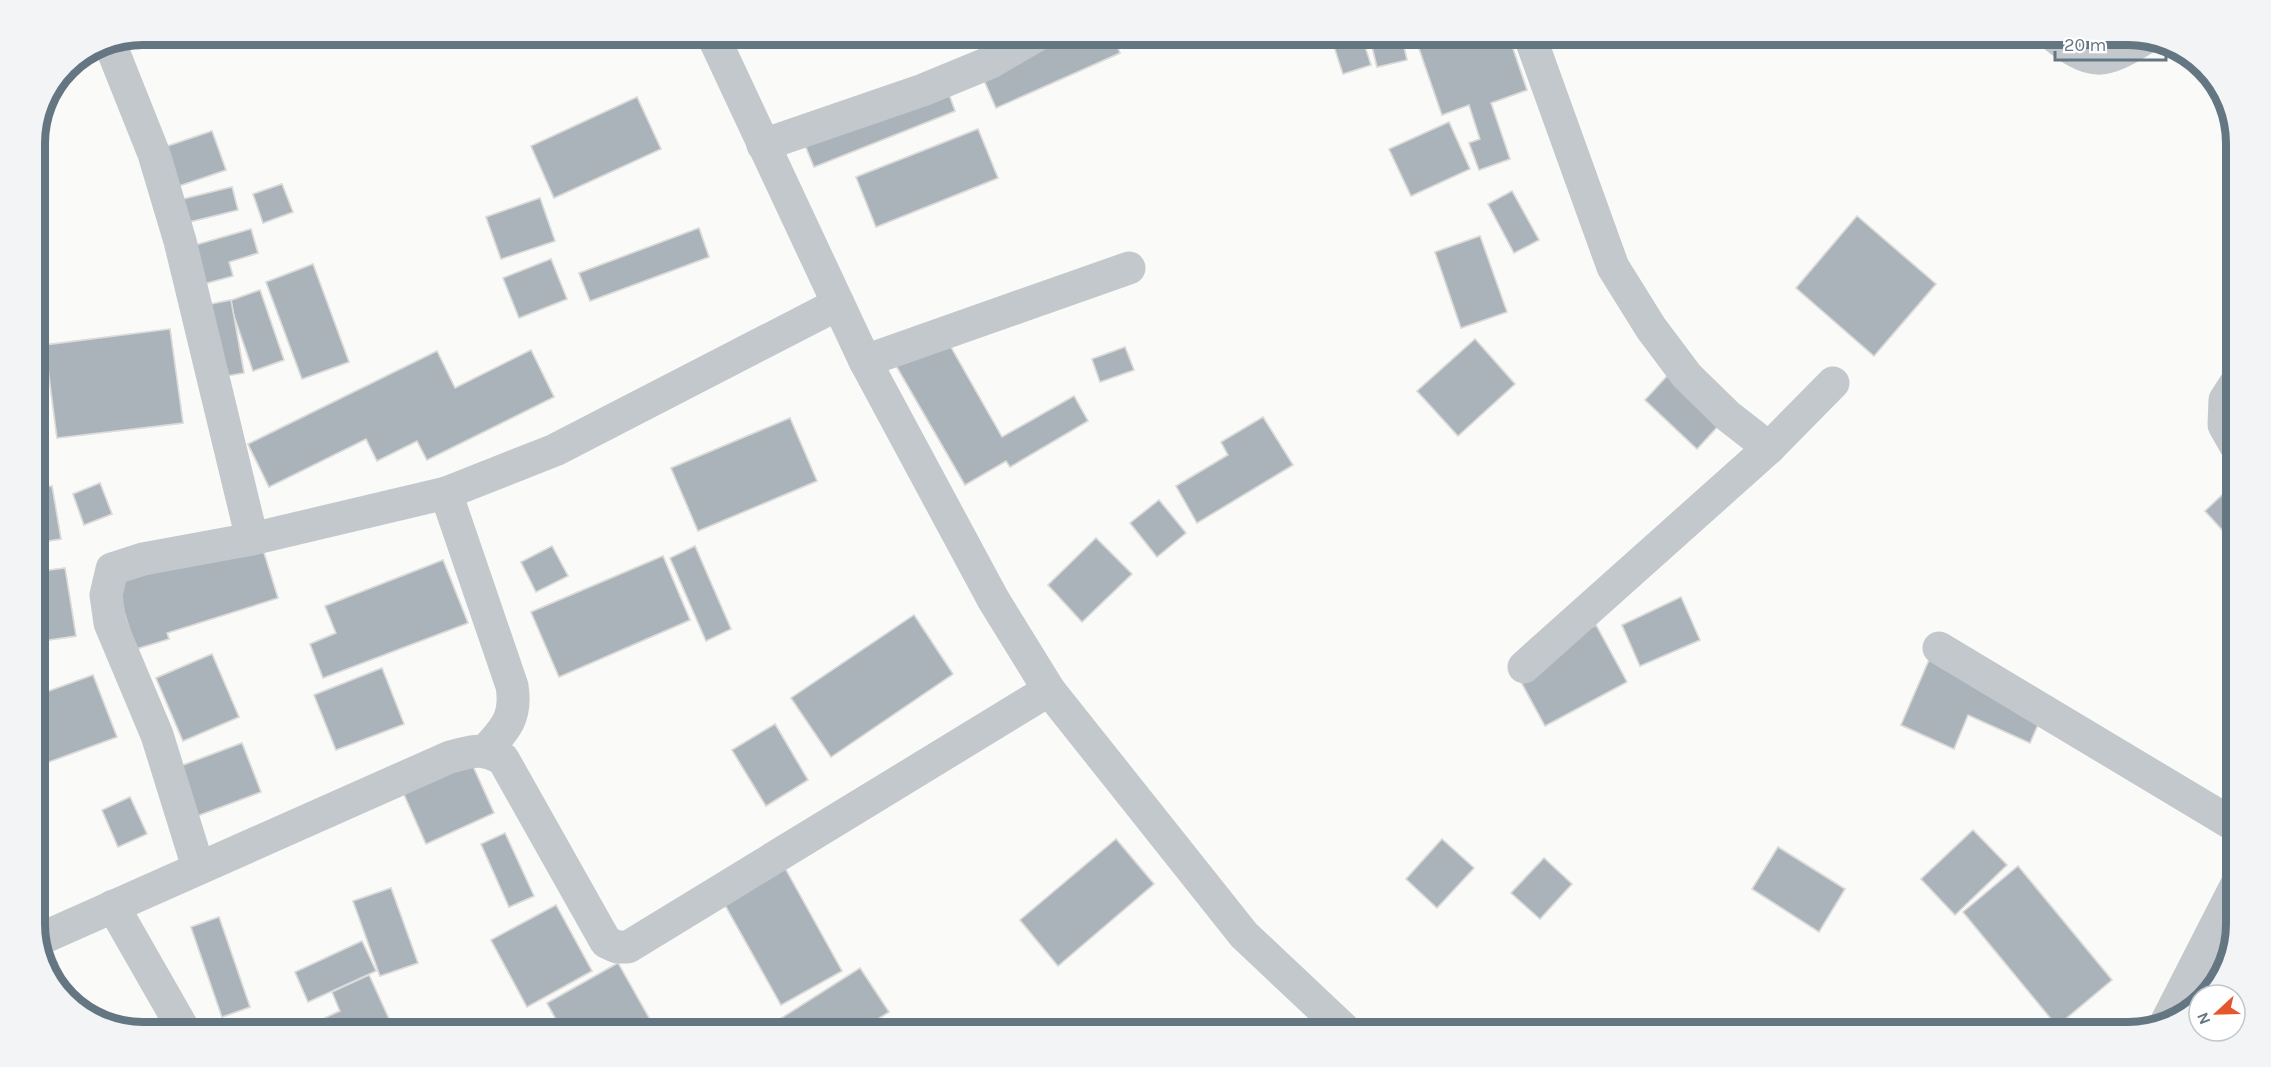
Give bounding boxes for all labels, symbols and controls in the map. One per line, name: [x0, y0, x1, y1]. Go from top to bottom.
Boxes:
scale bar: [2055, 24, 2166, 62]
text: 20 m: [2064, 34, 2106, 56]
north arrow: [2187, 983, 2247, 1043]
text: N: [2193, 1010, 2215, 1027]

